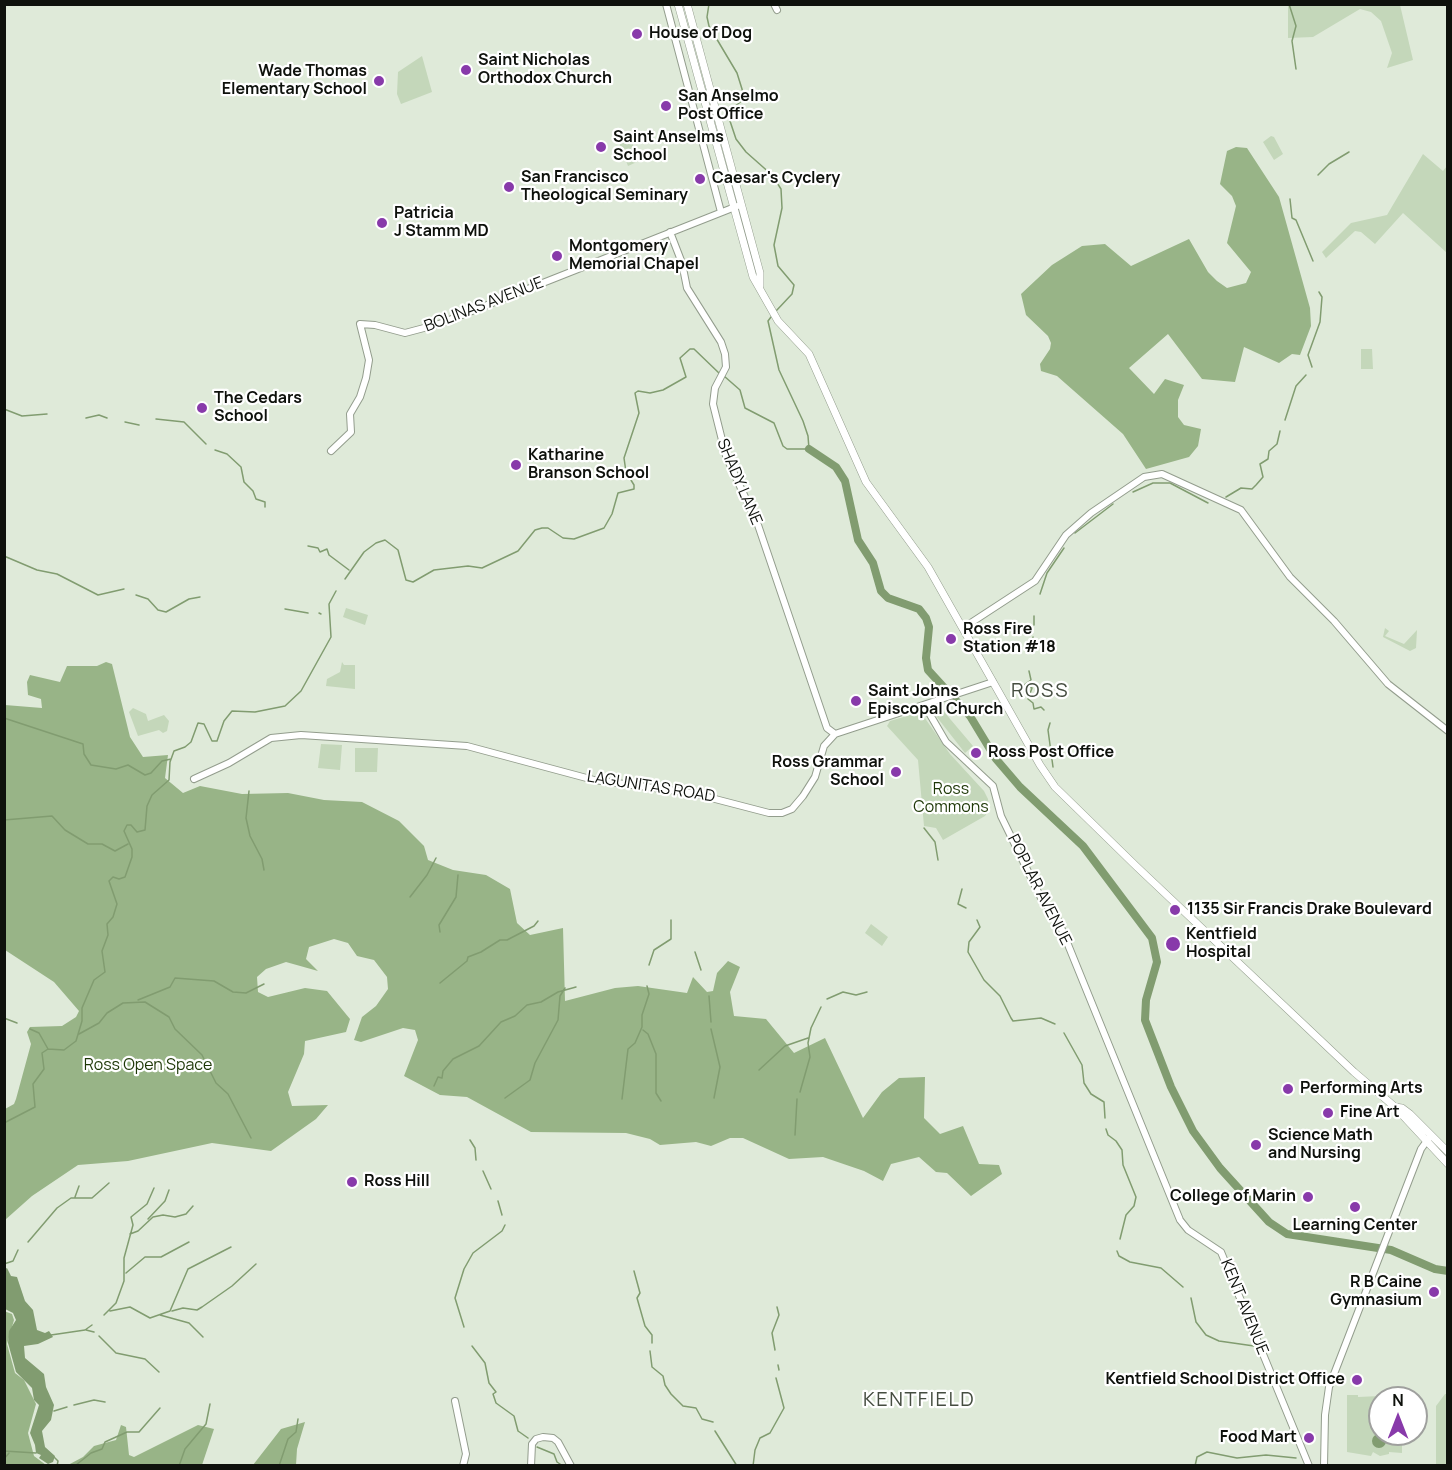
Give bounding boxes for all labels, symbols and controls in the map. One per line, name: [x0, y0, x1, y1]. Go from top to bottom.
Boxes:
place label: House of Dog: [649, 24, 752, 44]
marker: House of Dog: [630, 27, 644, 41]
place label: Saint Nicholas Orthodox Church: [478, 51, 612, 89]
place label: Wade Thomas Elementary School: [222, 62, 367, 100]
marker: Saint Nicholas Orthodox Church: [459, 63, 473, 77]
marker: Wade Thomas Elementary School: [372, 74, 386, 88]
place label: San Anselmo Post Office: [678, 87, 779, 125]
marker: San Anselmo Post Office: [659, 99, 673, 113]
place label: Saint Anselms School: [613, 128, 724, 166]
marker: Saint Anselms School: [594, 140, 608, 154]
place label: San Francisco Theological Seminary: [521, 168, 688, 206]
place label: Caesar's Cyclery: [712, 169, 840, 189]
marker: Caesar's Cyclery: [693, 172, 707, 186]
marker: San Francisco Theological Seminary: [502, 180, 516, 194]
place label: Patricia J Stamm MD: [394, 204, 489, 242]
marker: Patricia J Stamm MD: [375, 216, 389, 230]
place label: Montgomery Memorial Chapel: [569, 237, 699, 275]
marker: Montgomery Memorial Chapel: [550, 249, 564, 263]
street label: BOLINAS AVENUE: [422, 273, 546, 337]
place label: The Cedars School: [214, 389, 302, 427]
marker: The Cedars School: [195, 401, 209, 415]
street label: SHADY LANE: [712, 436, 766, 528]
place label: Katharine Branson School: [528, 446, 649, 484]
marker: Katharine Branson School: [509, 458, 523, 472]
place label: Ross Fire Station #18: [963, 620, 1056, 658]
marker: Ross Fire Station #18: [944, 632, 958, 646]
district label: ROSS: [1011, 679, 1069, 703]
place label: Saint Johns Episcopal Church: [868, 682, 1003, 720]
marker: Saint Johns Episcopal Church: [849, 694, 863, 708]
place label: Ross Post Office: [988, 743, 1114, 763]
marker: Ross Post Office: [969, 746, 983, 760]
place label: Ross Grammar School: [772, 753, 884, 791]
marker: Ross Grammar School: [889, 765, 903, 779]
street label: LAGUNITAS ROAD: [586, 767, 716, 807]
park label: Ross Commons: [913, 780, 989, 818]
street label: POPLAR AVENUE: [1003, 831, 1075, 949]
place label: 1135 Sir Francis Drake Boulevard: [1187, 900, 1432, 920]
marker: 1135 Sir Francis Drake Boulevard: [1168, 903, 1182, 917]
place label: Kentfield Hospital: [1186, 925, 1257, 963]
marker: Kentfield Hospital: [1164, 935, 1182, 953]
park label: Ross Open Space: [84, 1056, 212, 1076]
place label: Performing Arts: [1300, 1079, 1423, 1099]
marker: Performing Arts: [1281, 1082, 1295, 1096]
place label: Fine Art: [1340, 1103, 1400, 1123]
marker: Fine Art: [1321, 1106, 1335, 1120]
place label: Science Math and Nursing: [1268, 1126, 1373, 1164]
marker: Science Math and Nursing: [1249, 1138, 1263, 1152]
place label: Ross Hill: [364, 1172, 430, 1192]
marker: Ross Hill: [345, 1175, 359, 1189]
place label: College of Marin: [1170, 1187, 1296, 1207]
marker: College of Marin: [1301, 1190, 1315, 1204]
marker: Learning Center: [1348, 1200, 1362, 1214]
place label: Learning Center: [1293, 1216, 1417, 1236]
street label: KENT AVENUE: [1216, 1256, 1272, 1358]
place label: R B Caine Gymnasium: [1330, 1273, 1422, 1311]
marker: R B Caine Gymnasium: [1427, 1285, 1441, 1299]
place label: Kentfield School District Office: [1106, 1370, 1345, 1390]
marker: Kentfield School District Office: [1350, 1373, 1364, 1387]
north arrow: [1368, 1386, 1428, 1446]
district label: KENTFIELD: [863, 1388, 975, 1412]
text: N: [1392, 1389, 1404, 1411]
place label: Food Mart: [1220, 1428, 1297, 1448]
marker: Food Mart: [1302, 1431, 1316, 1445]

